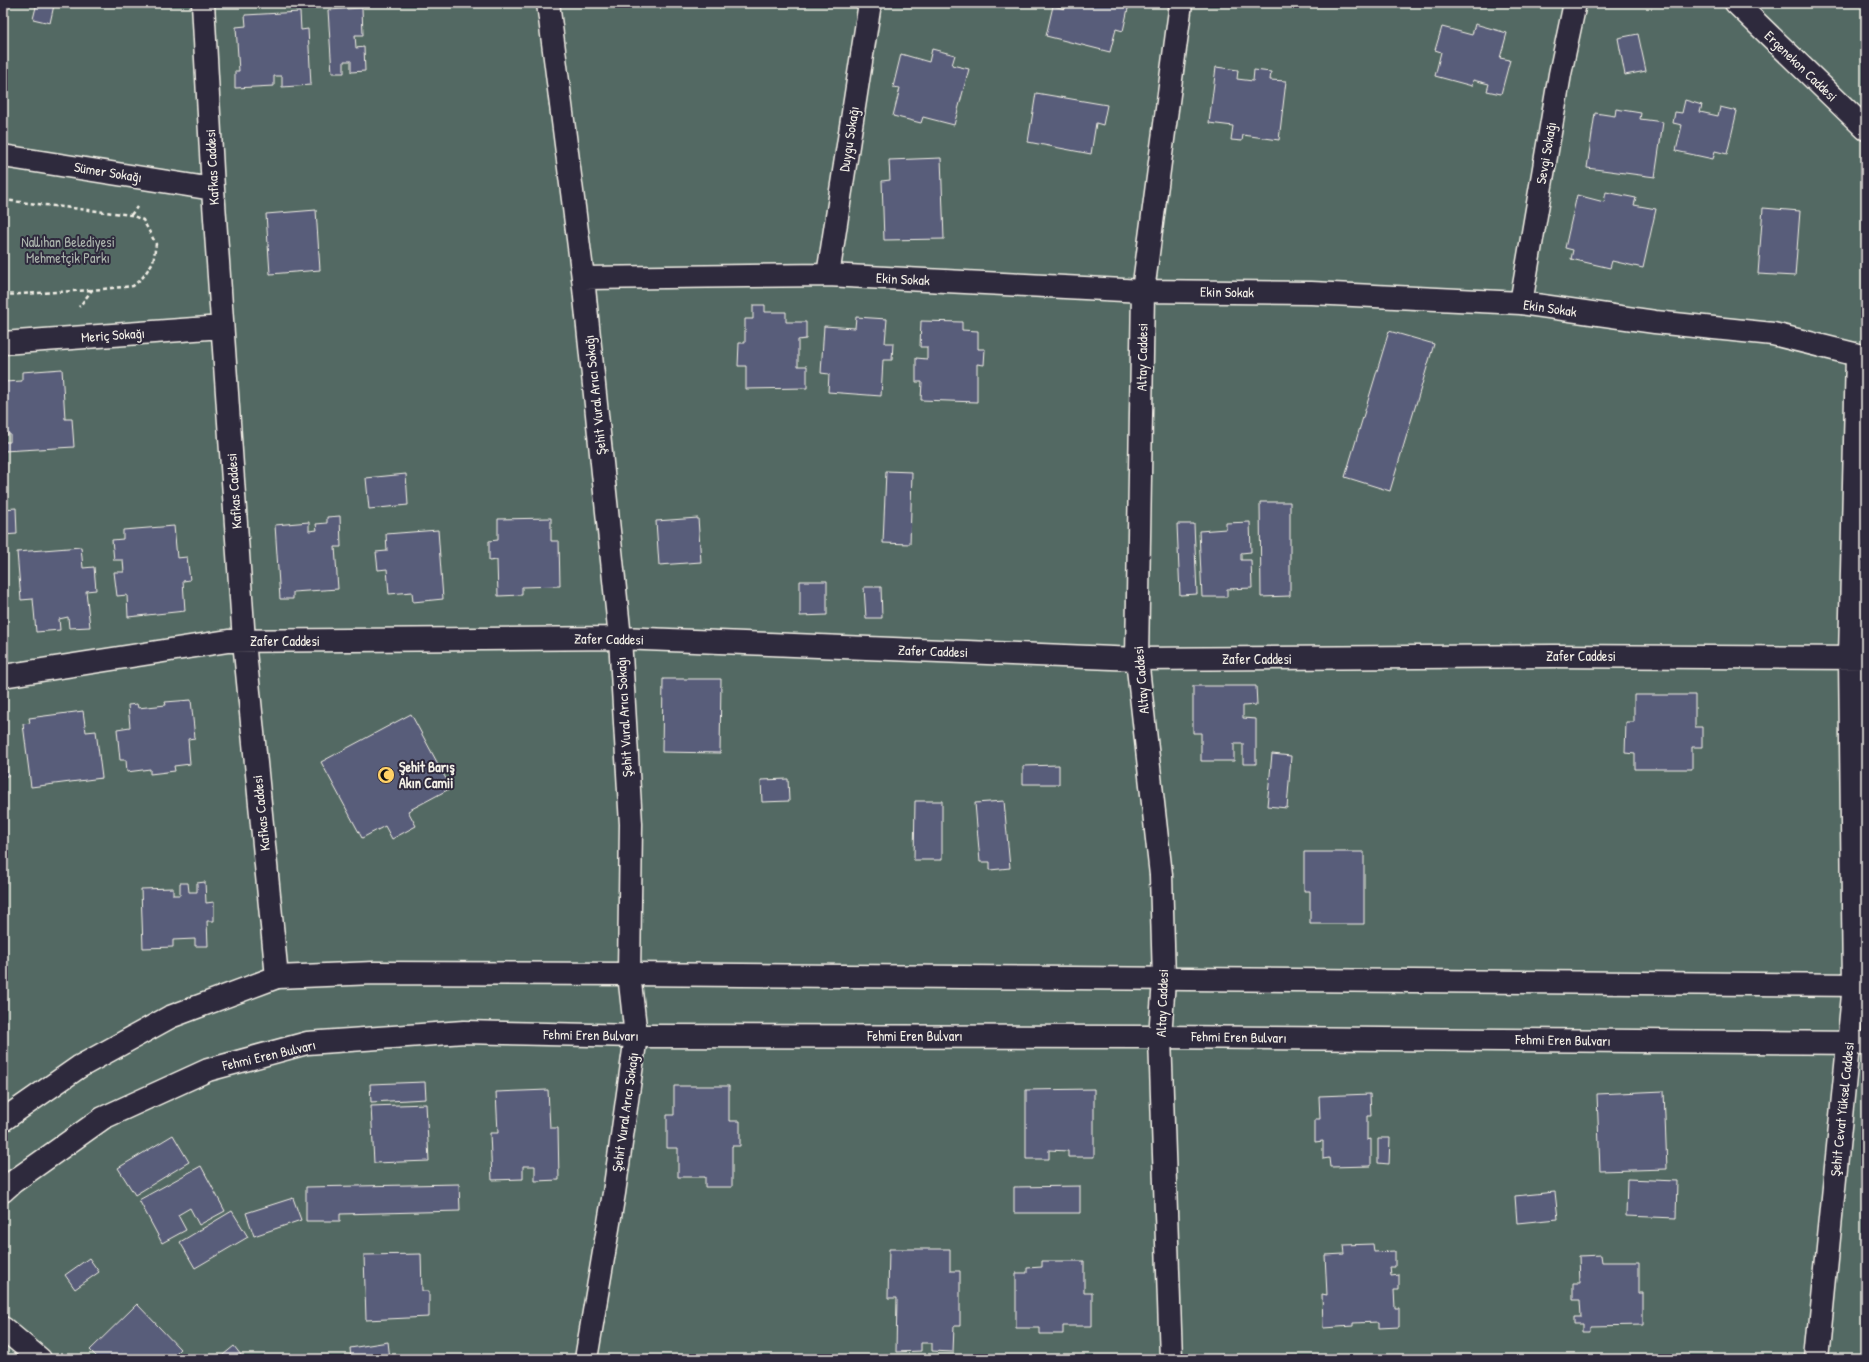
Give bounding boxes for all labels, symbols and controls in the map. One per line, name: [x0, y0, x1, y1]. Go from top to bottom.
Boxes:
street label: Ergenekon Caddesi: [1760, 26, 1842, 106]
street label: Duygu Sokağı: [834, 105, 864, 173]
street label: Sevgi Sokağı: [1531, 120, 1561, 186]
street label: Kafkas Caddesi: [200, 129, 223, 205]
street label: Sümer Sokağı: [73, 157, 143, 187]
park label: Nallıhan Belediyesi Mehmetçik Parkı: [21, 232, 115, 267]
street label: Ekin Sokak: [876, 268, 931, 289]
street label: Ekin Sokak: [1200, 282, 1254, 301]
street label: Ekin Sokak: [1522, 294, 1578, 321]
street label: Meriç Sokağı: [80, 323, 146, 347]
street label: Altay Caddesi: [1131, 323, 1153, 391]
street label: Şehit Vural Arıcı Sokağı: [579, 334, 611, 456]
street label: Kafkas Caddesi: [221, 453, 246, 530]
street label: Zafer Caddesi: [574, 628, 644, 649]
street label: Zafer Caddesi: [250, 631, 320, 650]
street label: Zafer Caddesi: [898, 640, 968, 661]
street label: Altay Caddesi: [1128, 645, 1154, 715]
street label: Zafer Caddesi: [1546, 646, 1616, 665]
street label: Zafer Caddesi: [1222, 649, 1292, 668]
street label: Şehit Vural Arıcı Sokağı: [611, 656, 637, 778]
place label: Şehit Barış Akın Camii: [399, 757, 455, 792]
mosque icon: Şehit Barış Akın Camii: [376, 765, 396, 785]
street label: Kafkas Caddesi: [247, 774, 274, 852]
street label: Altay Caddesi: [1151, 969, 1173, 1037]
street label: Fehmi Eren Bulvarı: [542, 1024, 639, 1045]
street label: Fehmi Eren Bulvarı: [866, 1026, 963, 1045]
street label: Fehmi Eren Bulvarı: [1190, 1026, 1287, 1047]
street label: Fehmi Eren Bulvarı: [1514, 1029, 1611, 1050]
street label: Fehmi Eren Bulvarı: [219, 1035, 317, 1075]
street label: Şehit Cevat Yüksel Caddesi: [1825, 1041, 1858, 1177]
street label: Şehit Vural Arıcı Sokağı: [607, 1051, 643, 1173]

